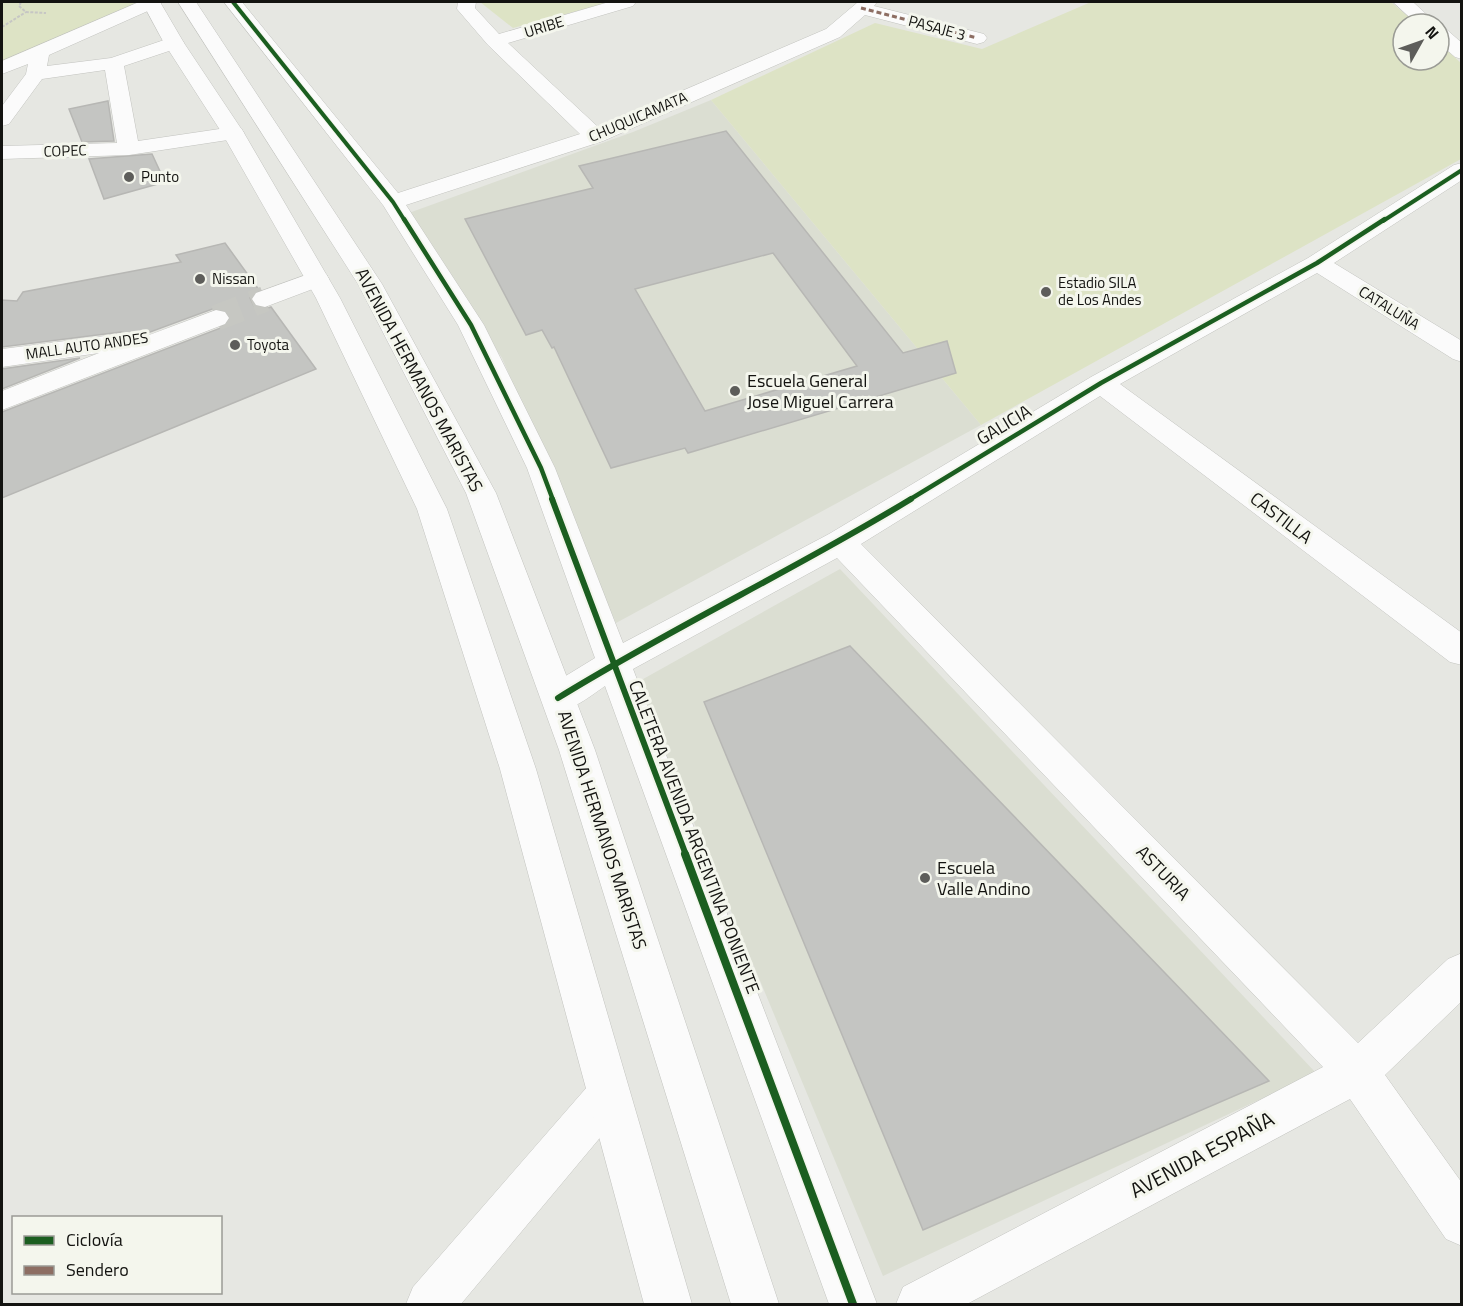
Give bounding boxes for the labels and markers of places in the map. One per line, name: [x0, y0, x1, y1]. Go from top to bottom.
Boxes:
place label: Punto: [141, 165, 179, 188]
marker: Punto: [122, 170, 136, 184]
place label: Nissan: [212, 267, 255, 290]
place label: Estadio SILA de Los Andes: [1058, 271, 1142, 311]
marker: Nissan: [193, 272, 207, 286]
marker: Estadio SILA de Los Andes: [1039, 285, 1053, 299]
place label: Toyota: [247, 333, 290, 356]
marker: Toyota: [228, 338, 242, 352]
place label: Escuela General Jose Miguel Carrera: [747, 367, 894, 415]
marker: Escuela General Jose Miguel Carrera: [728, 384, 742, 398]
place label: Escuela Valle Andino: [937, 854, 1030, 902]
marker: Escuela Valle Andino: [918, 871, 932, 885]

